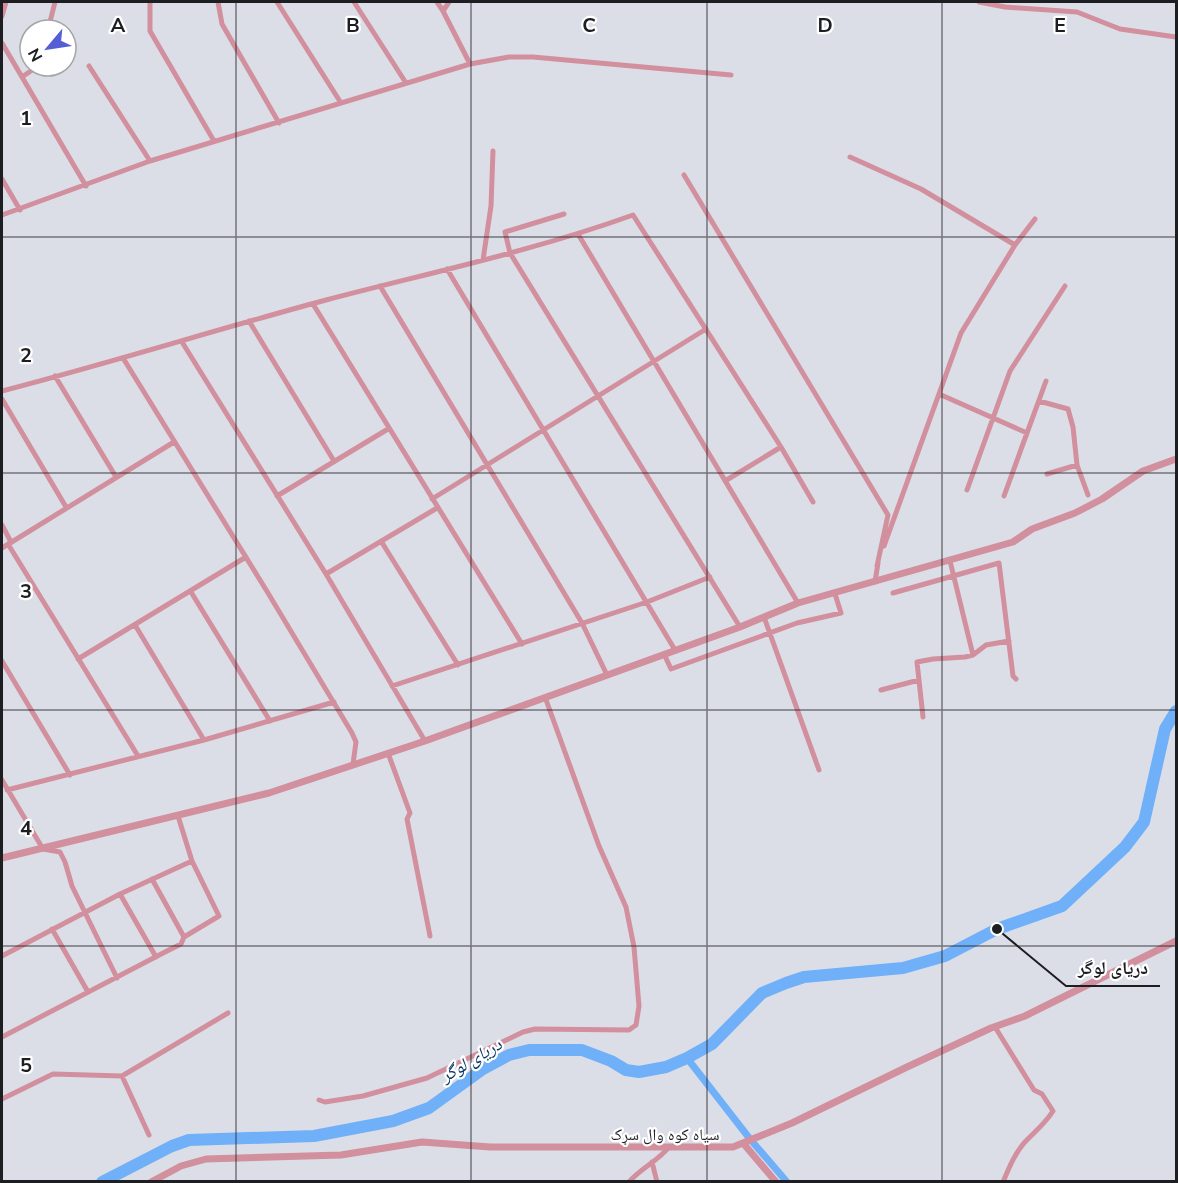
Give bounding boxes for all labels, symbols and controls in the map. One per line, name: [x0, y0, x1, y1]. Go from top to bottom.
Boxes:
text: A: [111, 12, 126, 39]
text: B: [346, 12, 360, 39]
text: C: [582, 12, 596, 39]
text: D: [817, 12, 833, 39]
text: E: [1054, 12, 1066, 39]
north arrow: [18, 18, 78, 78]
text: N: [23, 44, 48, 65]
text: 1: [20, 105, 32, 132]
text: 2: [20, 342, 32, 369]
text: 3: [20, 578, 32, 605]
text: 4: [20, 815, 32, 842]
callout: دریای لوگر: [1066, 950, 1160, 986]
text: دریای لوگر: [1077, 956, 1148, 980]
water label: دریای لوگر: [434, 1032, 507, 1089]
text: 5: [20, 1052, 32, 1079]
street label: سیاه کوه وال سړک: [610, 1124, 720, 1146]

